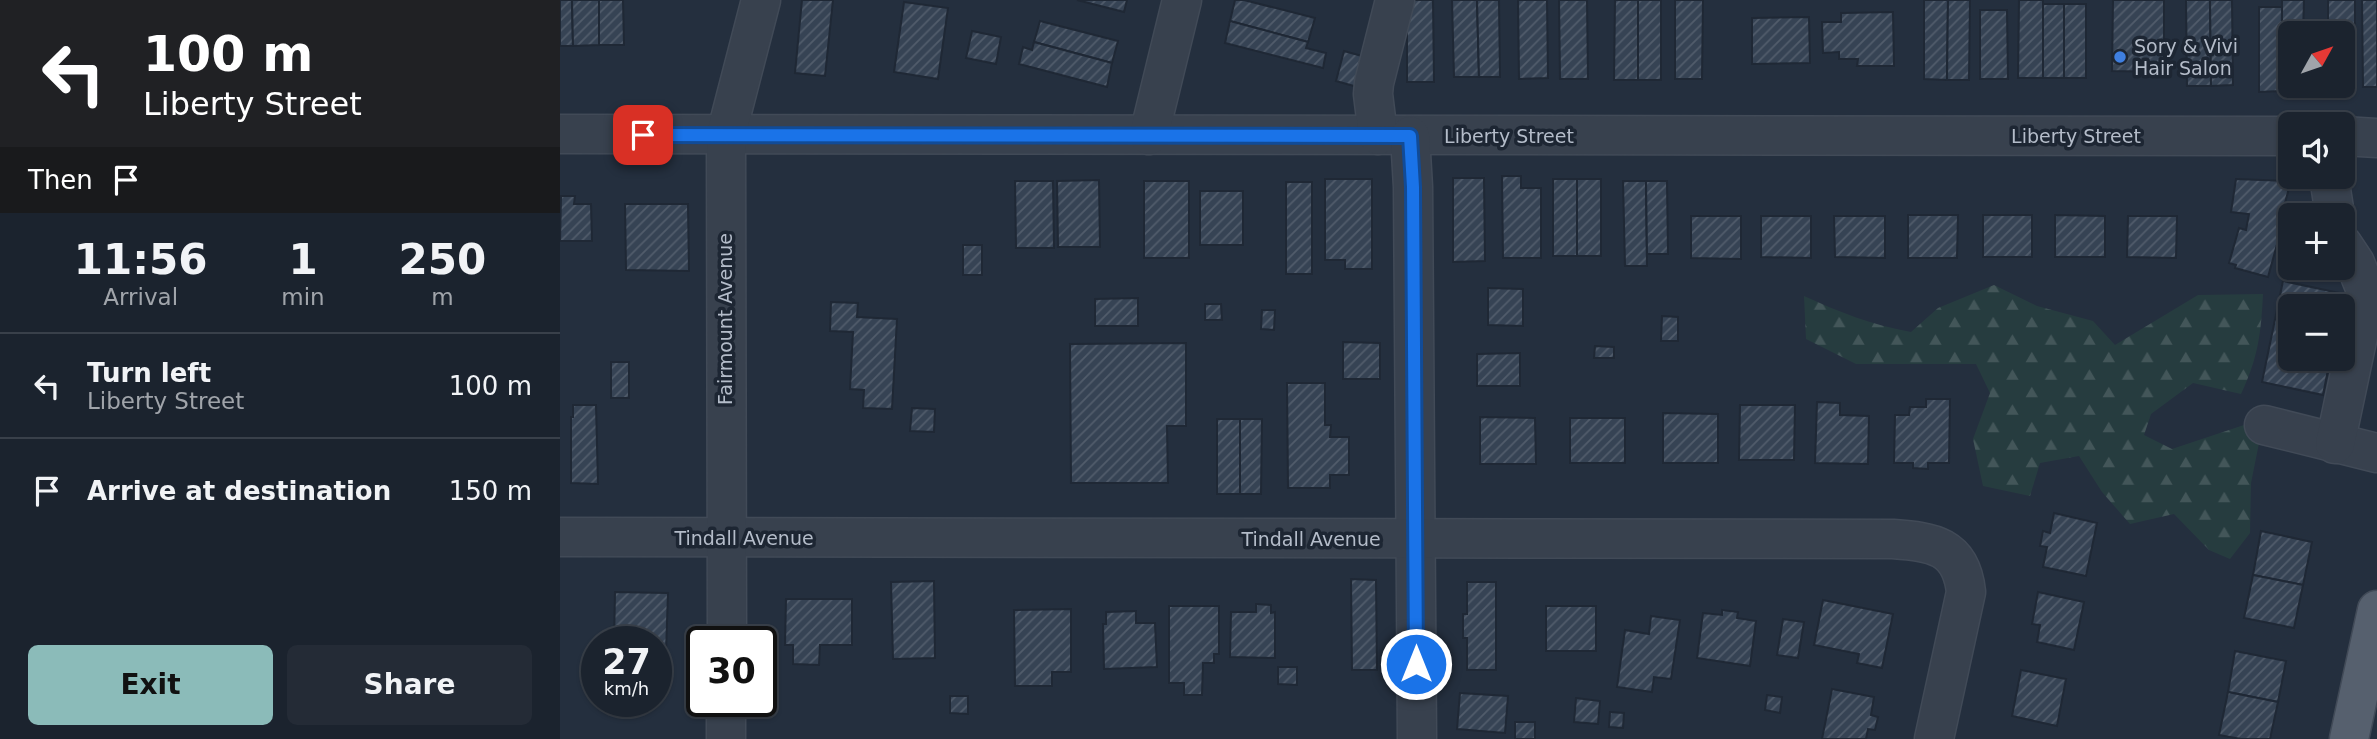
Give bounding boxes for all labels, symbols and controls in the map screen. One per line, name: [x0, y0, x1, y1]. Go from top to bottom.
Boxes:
north arrow: [2278, 21, 2356, 98]
map controls: [2278, 21, 2355, 371]
text: 100 m: [143, 26, 313, 83]
icon: left: [28, 28, 119, 119]
place label: Sory & Vivi Hair Salon: [2134, 35, 2238, 79]
marker: Sory & Vivi Hair Salon: [2112, 49, 2128, 65]
text: Liberty Street: [143, 85, 362, 123]
pin: [613, 105, 673, 165]
button: sound: [2278, 112, 2355, 189]
icon: arrive: [624, 116, 662, 154]
street label: Liberty Street: [1444, 125, 1574, 147]
street label: Liberty Street: [2011, 125, 2141, 147]
icon: arrive: [107, 161, 145, 199]
text: Then: [28, 165, 93, 195]
button: +: [2278, 203, 2355, 280]
street label: Fairmount Avenue: [714, 233, 736, 405]
text: 11:56: [74, 235, 208, 284]
text: 1: [288, 235, 318, 284]
text: 250: [399, 235, 486, 284]
text: Arrival: [103, 284, 178, 310]
text: min: [281, 284, 325, 310]
text: m: [431, 284, 454, 310]
button: −: [2278, 294, 2355, 371]
text: Turn left: [87, 358, 211, 388]
icon: left: [28, 367, 66, 405]
text: 100 m: [449, 371, 532, 401]
text: Liberty Street: [87, 388, 244, 414]
icon: arrive: [28, 472, 66, 510]
text: Arrive at destination: [87, 476, 391, 506]
text: 150 m: [449, 476, 532, 506]
street label: Tindall Avenue: [673, 527, 814, 549]
street label: Tindall Avenue: [1240, 528, 1381, 550]
speed limit sign: 30: [686, 626, 777, 717]
position arrow: [1379, 627, 1453, 701]
text: 27: [602, 642, 651, 682]
button: Exit: [28, 645, 273, 725]
button: Share: [287, 645, 532, 725]
text: km/h: [604, 678, 649, 699]

